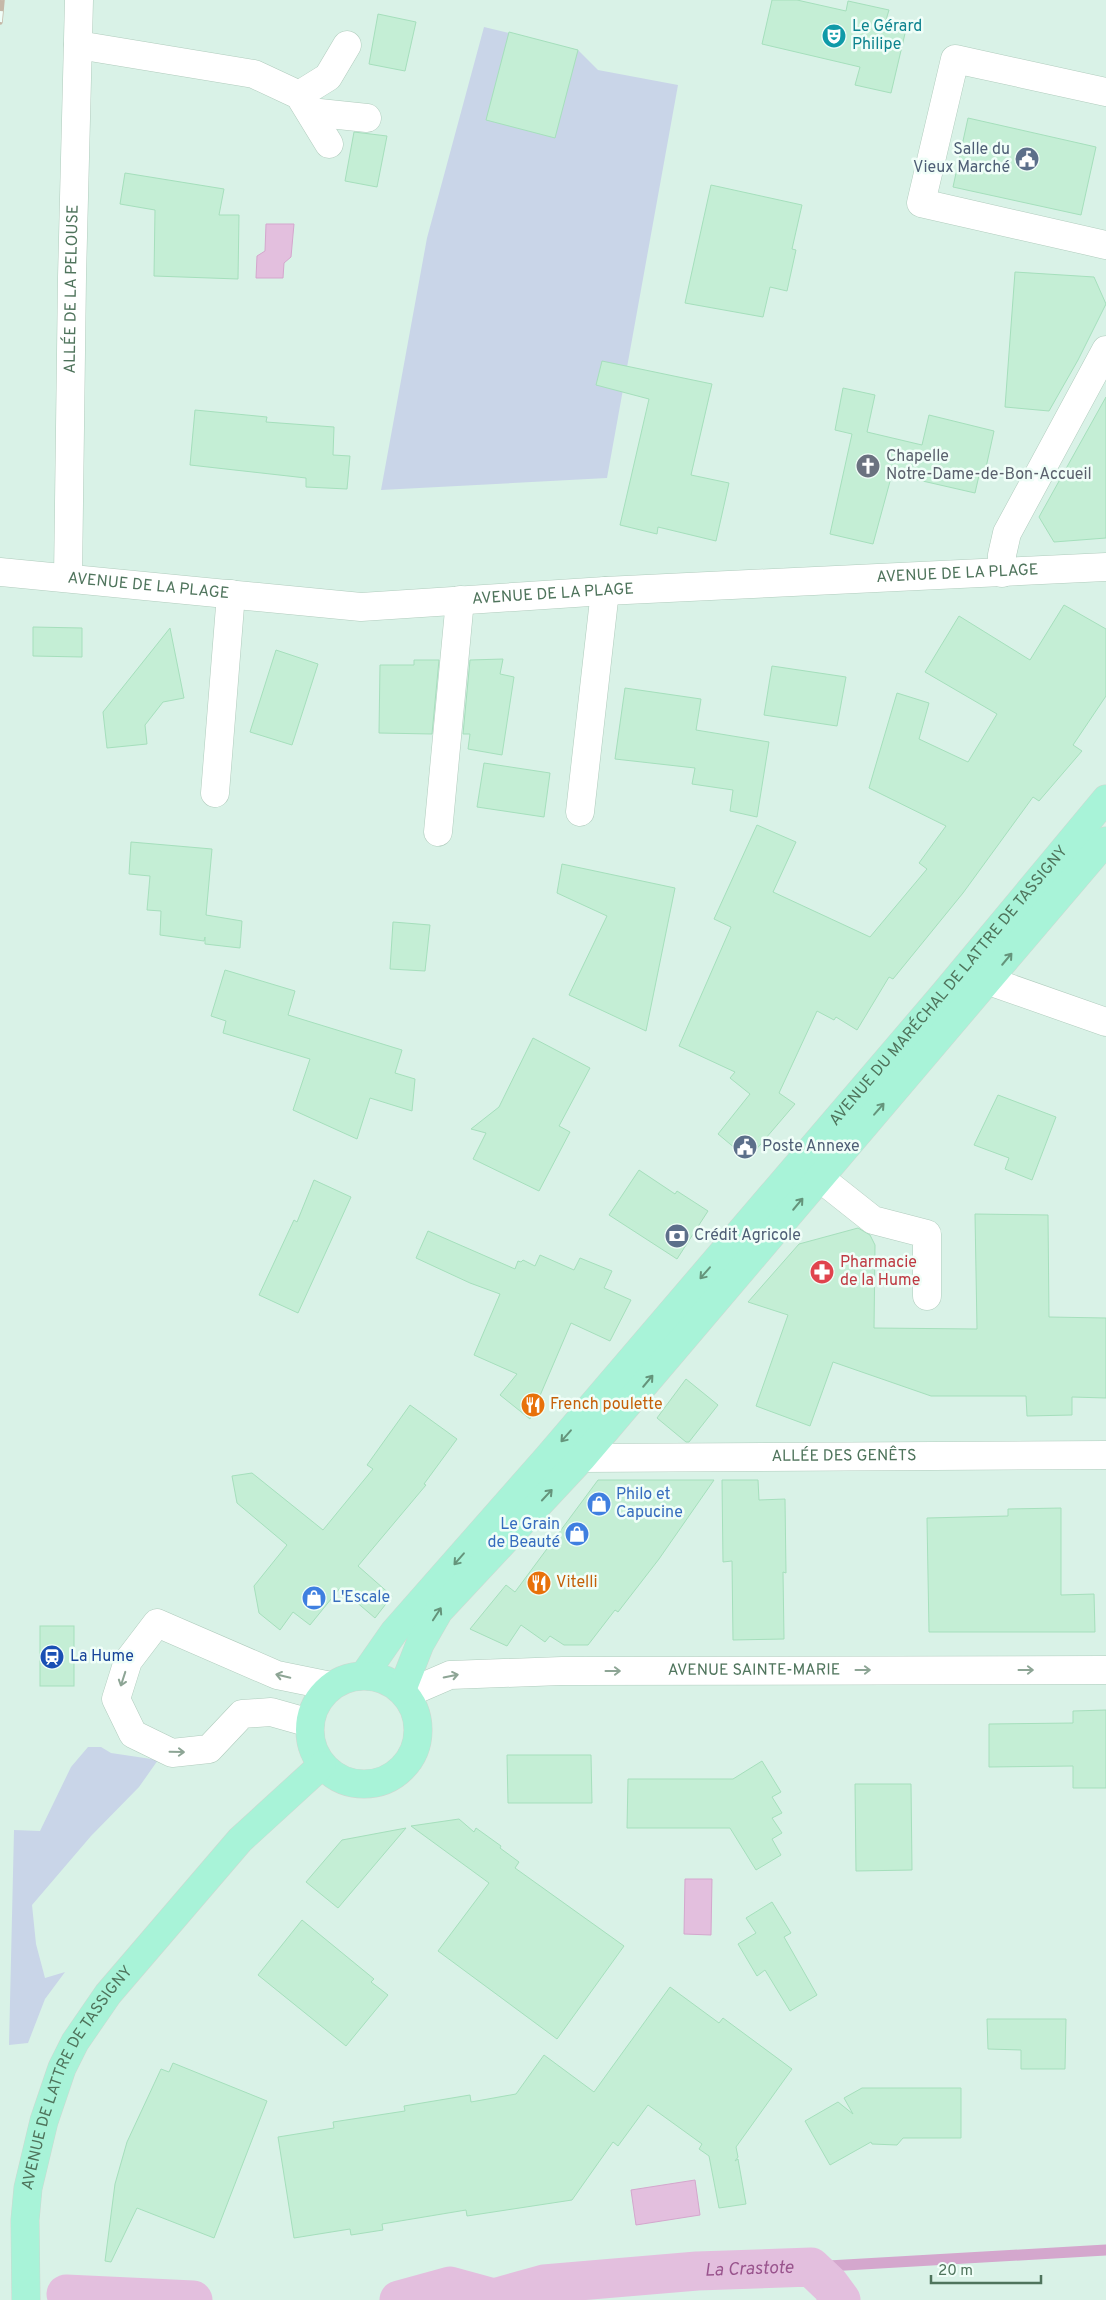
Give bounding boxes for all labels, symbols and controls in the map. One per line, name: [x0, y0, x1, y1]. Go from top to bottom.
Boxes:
place label: Le Gérard Philipe: [852, 17, 922, 55]
theatre icon: Le Gérard Philipe: [821, 23, 847, 49]
place label: Salle du Vieux Marché: [913, 140, 1010, 178]
public building icon: Salle du Vieux Marché: [1014, 146, 1040, 172]
street label: ALLÉE DE LA PELOUSE: [59, 204, 84, 374]
place label: Chapelle Notre-Dame-de-Bon-Accueil: [886, 447, 1092, 485]
church icon: Chapelle Notre-Dame-de-Bon-Accueil: [855, 453, 881, 479]
street label: AVENUE DE LA PLAGE: [876, 560, 1039, 588]
street label: AVENUE DE LA PLAGE: [67, 569, 230, 604]
street label: AVENUE DE LA PLAGE: [471, 580, 634, 610]
street label: AVENUE DU MARÉCHAL DE LATTRE DE TASSIGNY: [825, 842, 1073, 1130]
one-way arrow: [1002, 953, 1013, 966]
one-way arrow: [873, 1103, 884, 1116]
public building icon: Poste Annexe: [732, 1134, 758, 1160]
place label: Poste Annexe: [762, 1137, 860, 1157]
one-way arrow: [792, 1198, 803, 1211]
bank icon: Crédit Agricole: [664, 1223, 690, 1249]
place label: Crédit Agricole: [694, 1226, 801, 1246]
place label: Pharmacie de la Hume: [840, 1253, 920, 1291]
pharmacy icon: Pharmacie de la Hume: [809, 1259, 835, 1285]
one-way arrow: [700, 1266, 711, 1279]
one-way arrow: [642, 1375, 653, 1388]
restaurant icon: French poulette: [520, 1392, 546, 1418]
place label: French poulette: [550, 1395, 663, 1415]
one-way arrow: [560, 1430, 571, 1443]
street label: ALLÉE DES GENÊTS: [771, 1444, 917, 1467]
place label: Philo et Capucine: [616, 1485, 683, 1523]
one-way arrow: [542, 1489, 553, 1502]
shop icon: Philo et Capucine: [586, 1491, 612, 1517]
place label: Le Grain de Beauté: [488, 1515, 560, 1553]
shop icon: Le Grain de Beauté: [564, 1521, 590, 1547]
one-way arrow: [453, 1552, 464, 1565]
restaurant icon: Vitelli: [526, 1570, 552, 1596]
place label: Vitelli: [556, 1573, 597, 1593]
shop icon: L'Escale: [301, 1585, 327, 1611]
place label: L'Escale: [332, 1588, 390, 1608]
one-way arrow: [433, 1608, 443, 1622]
station icon: La Hume: [39, 1644, 65, 1670]
place label: La Hume: [70, 1647, 134, 1667]
street label: AVENUE SAINTE-MARIE: [668, 1660, 840, 1681]
one-way arrow: [854, 1665, 871, 1675]
one-way arrow: [1017, 1665, 1033, 1675]
one-way arrow: [604, 1666, 621, 1676]
one-way arrow: [117, 1670, 127, 1686]
one-way arrow: [276, 1671, 292, 1680]
one-way arrow: [442, 1671, 458, 1680]
one-way arrow: [169, 1747, 185, 1756]
street label: AVENUE DE LATTRE DE TASSIGNY: [18, 1962, 137, 2192]
scale bar: [931, 2252, 1041, 2284]
water label: La Crastote: [704, 2256, 795, 2282]
text: 20 m: [938, 2262, 973, 2281]

